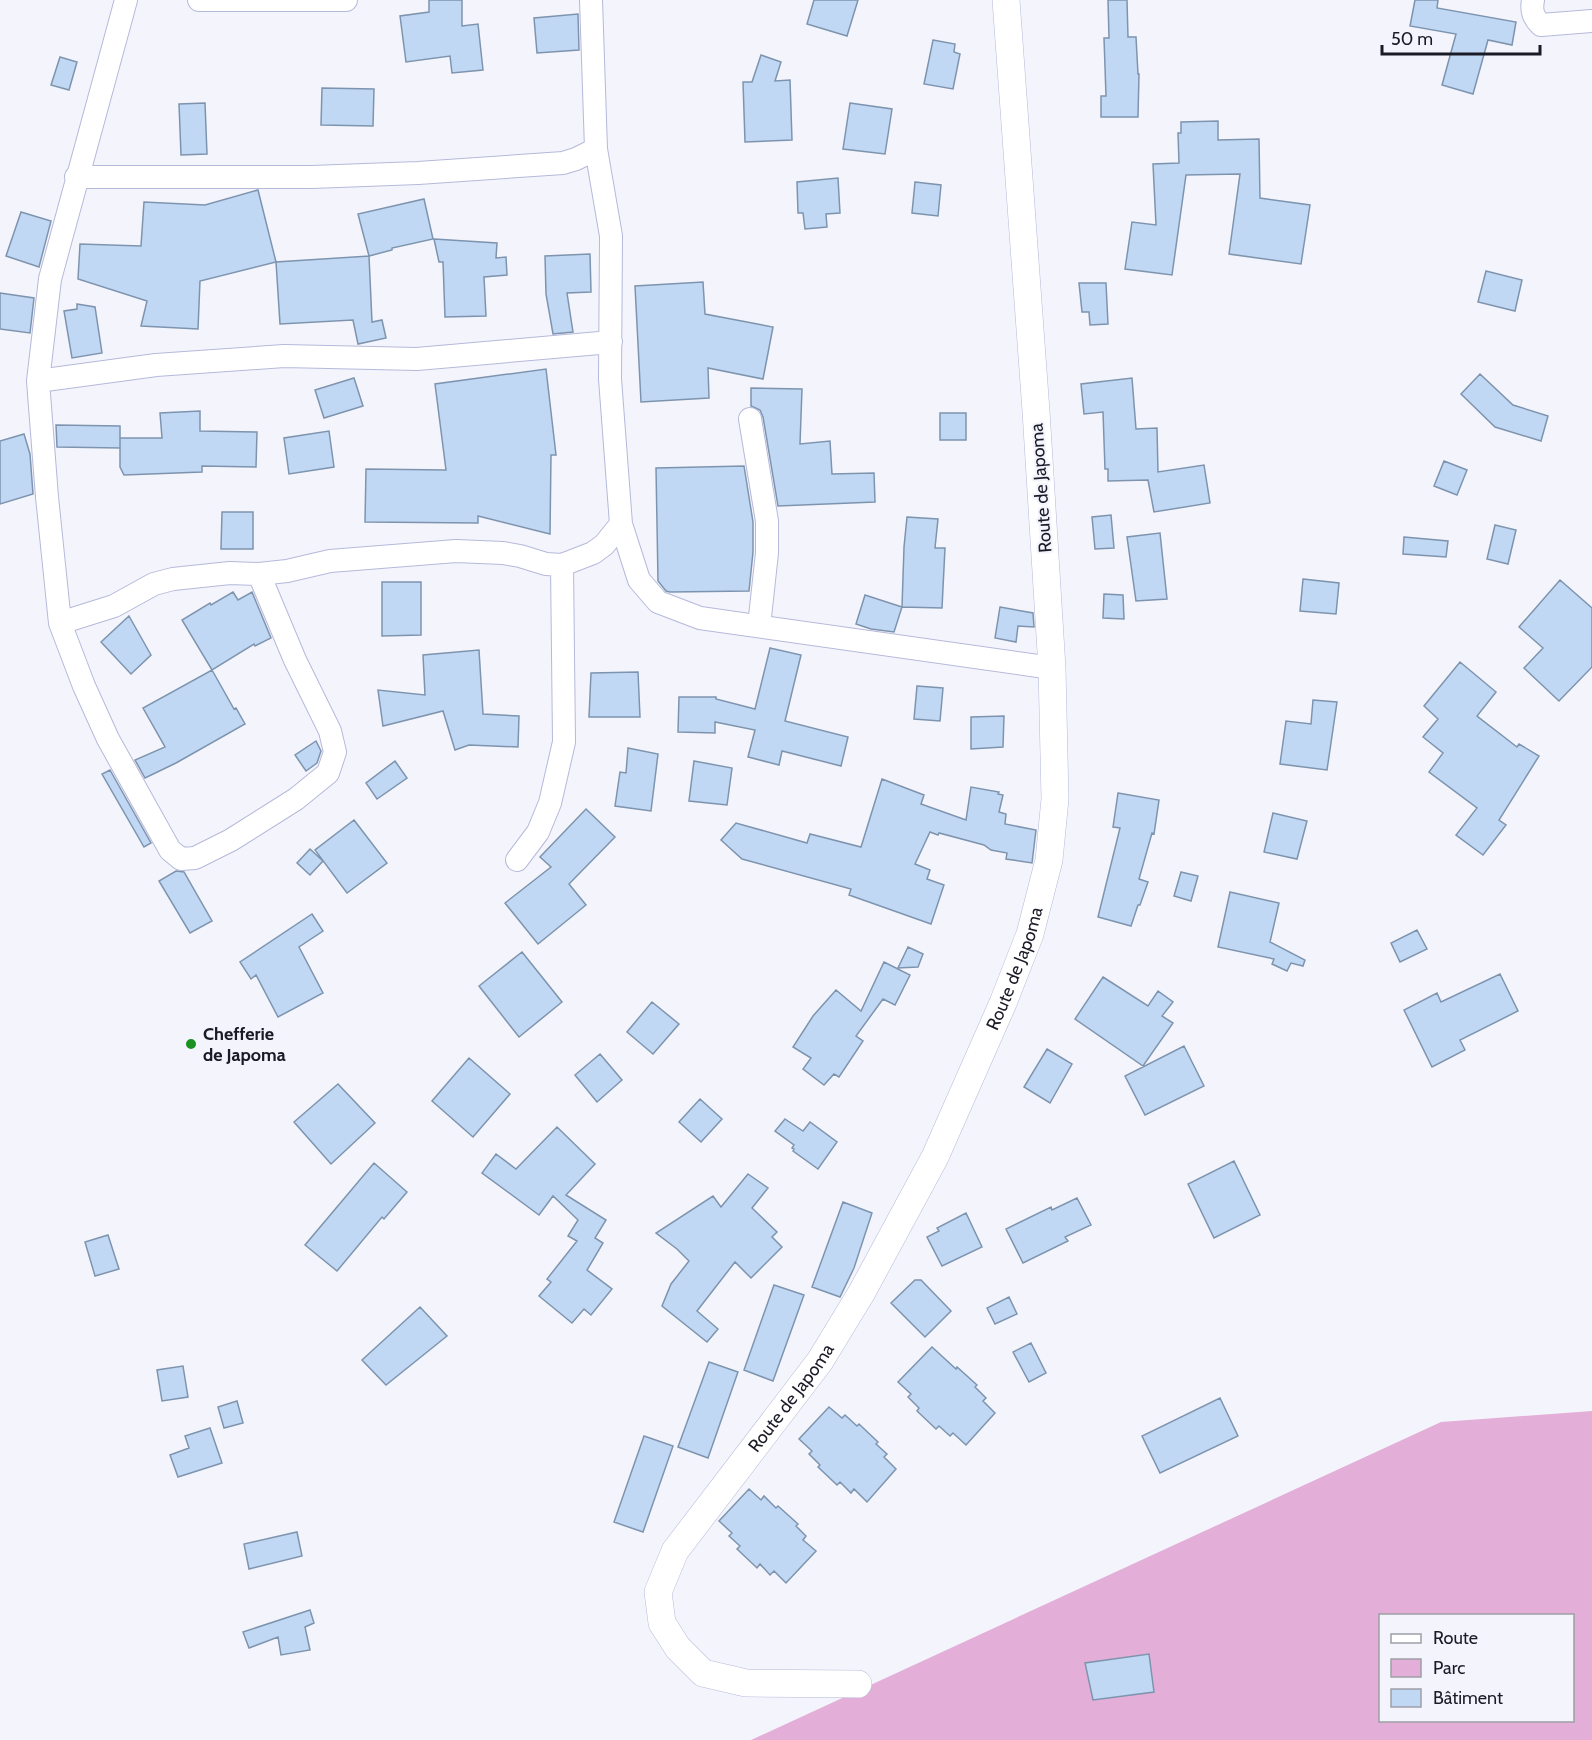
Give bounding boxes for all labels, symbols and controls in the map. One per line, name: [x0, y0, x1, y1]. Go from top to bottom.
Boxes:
scale bar: [1382, 18, 1540, 56]
text: 50 m: [1391, 28, 1433, 50]
street label: Route de Japoma: [1025, 422, 1056, 553]
street label: Route de Japoma: [981, 904, 1048, 1033]
place label: Chefferie de Japoma: [203, 1023, 286, 1066]
marker: Chefferie de Japoma: [184, 1037, 198, 1051]
street label: Route de Japoma: [743, 1340, 839, 1457]
legend: [1379, 1614, 1574, 1722]
text: Route: [1433, 1627, 1478, 1649]
text: Parc: [1433, 1657, 1465, 1679]
text: Bâtiment: [1433, 1687, 1503, 1709]

